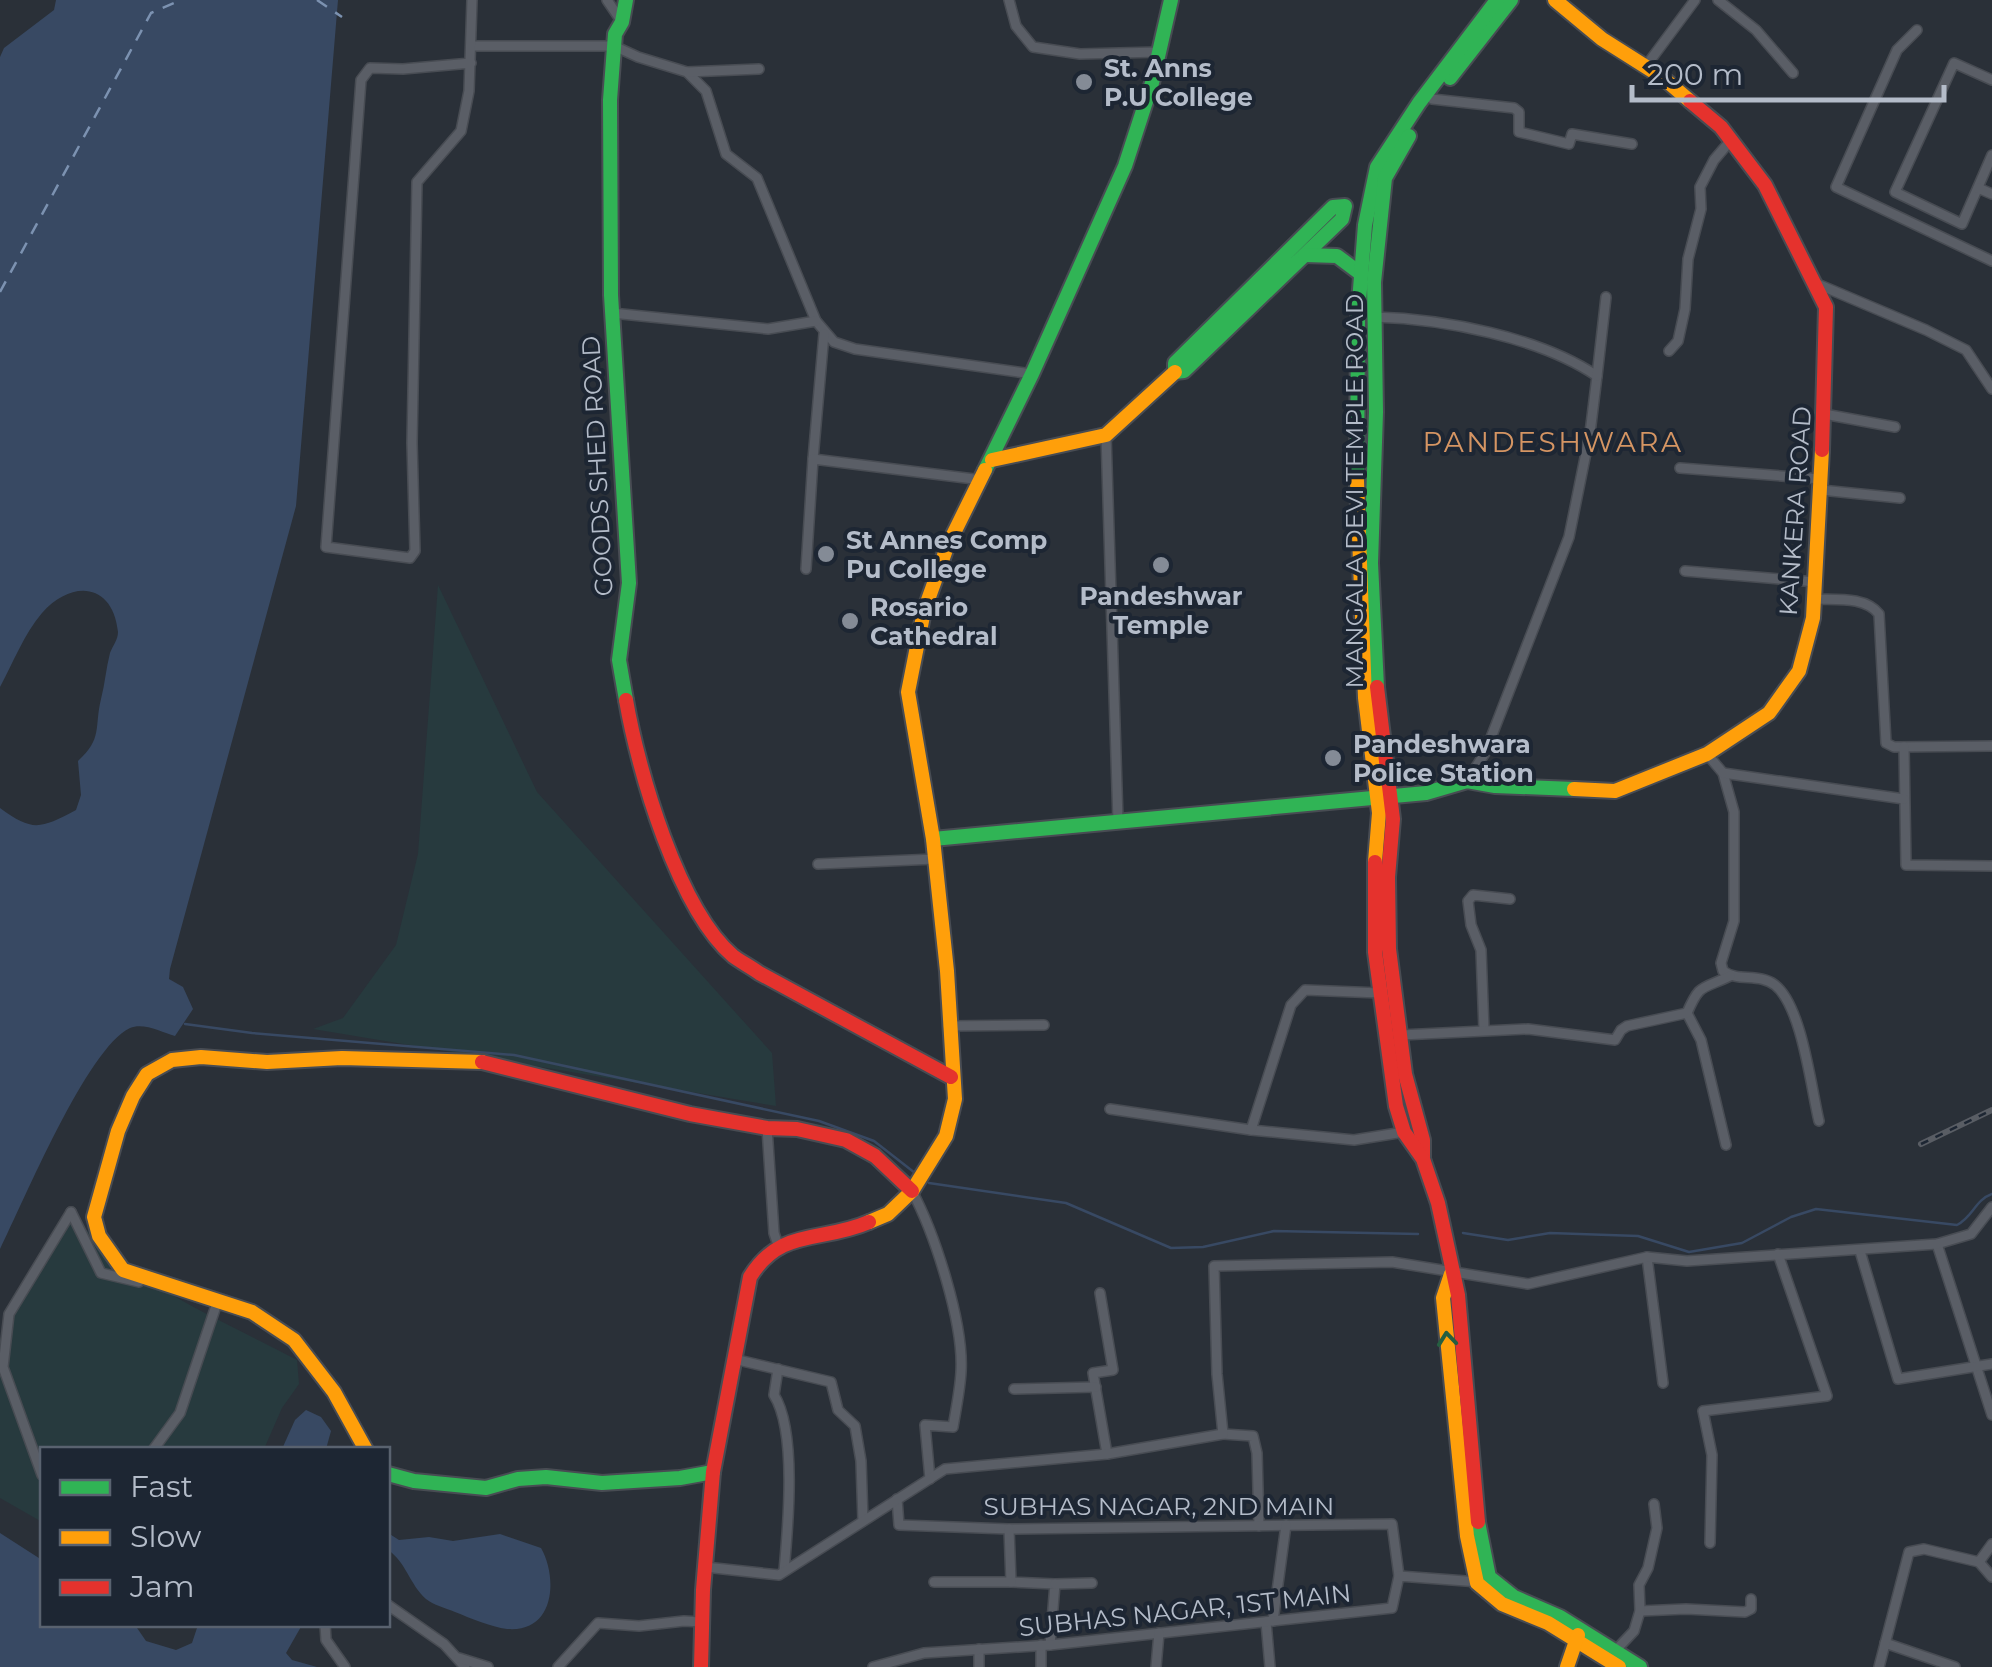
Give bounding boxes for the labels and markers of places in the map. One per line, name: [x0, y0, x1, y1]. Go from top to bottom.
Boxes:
place label: St. Anns P.U College: [1104, 53, 1253, 112]
marker: St. Anns P.U College: [1073, 71, 1095, 93]
place label: St Annes Comp Pu College: [846, 525, 1047, 584]
marker: St Annes Comp Pu College: [815, 543, 837, 565]
marker: Pandeshwar Temple: [1150, 554, 1172, 576]
place label: Pandeshwar Temple: [1079, 581, 1243, 640]
place label: Rosario Cathedral: [870, 592, 998, 651]
marker: Rosario Cathedral: [839, 610, 861, 632]
place label: Pandeshwara Police Station: [1353, 729, 1534, 788]
marker: Pandeshwara Police Station: [1322, 747, 1344, 769]

